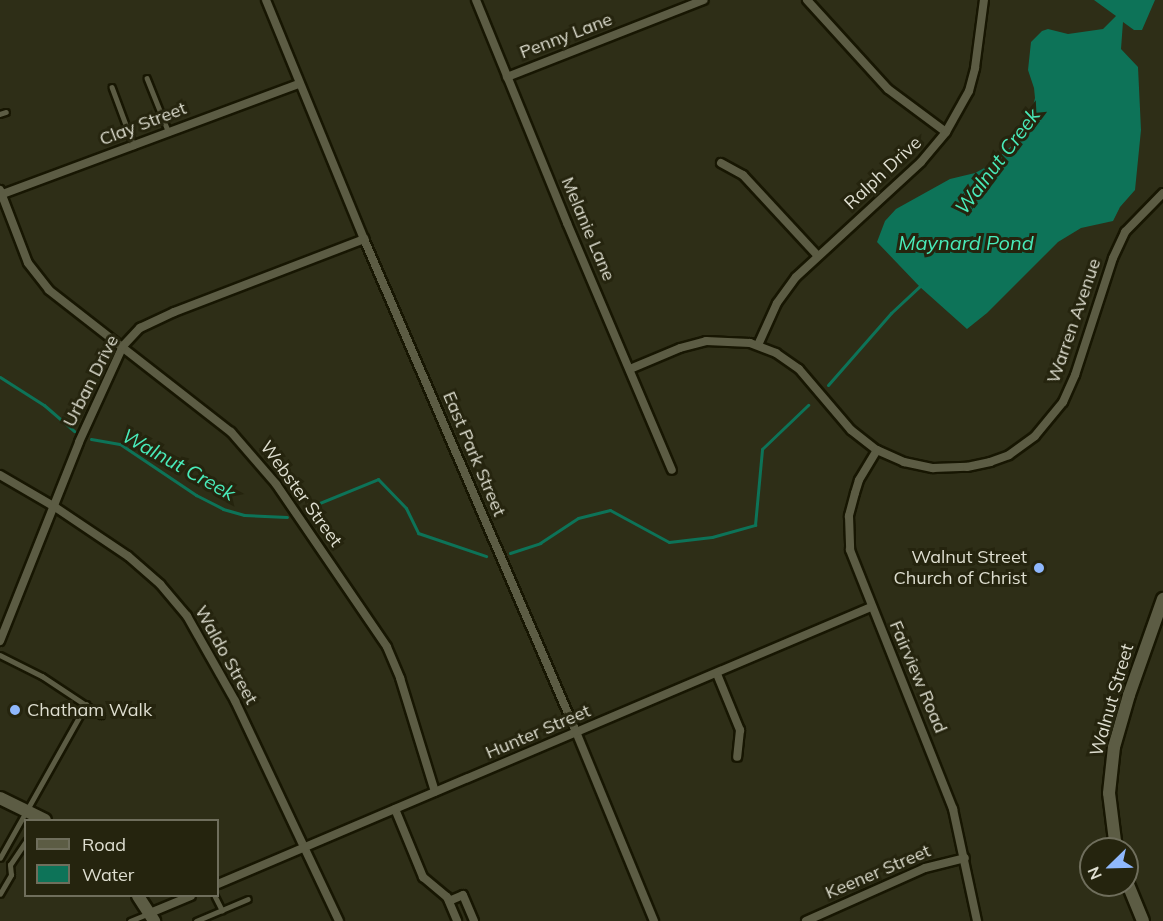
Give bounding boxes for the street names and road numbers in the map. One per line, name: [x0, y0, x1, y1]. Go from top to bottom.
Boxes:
street label: Penny Lane: [517, 8, 615, 64]
street label: Clay Street: [96, 98, 190, 150]
street label: Ralph Drive: [840, 132, 926, 214]
street label: Melanie Lane: [556, 174, 620, 284]
street label: Warren Avenue: [1043, 256, 1105, 386]
street label: Urban Drive: [59, 332, 123, 430]
street label: East Park Street: [438, 388, 510, 520]
street label: Webster Street: [255, 437, 347, 551]
street label: Waldo Street: [190, 602, 262, 708]
street label: Fairview Road: [885, 618, 951, 736]
street label: Walnut Street: [1086, 641, 1138, 759]
street label: Hunter Street: [482, 700, 594, 764]
street label: Keener Street: [822, 840, 934, 904]

